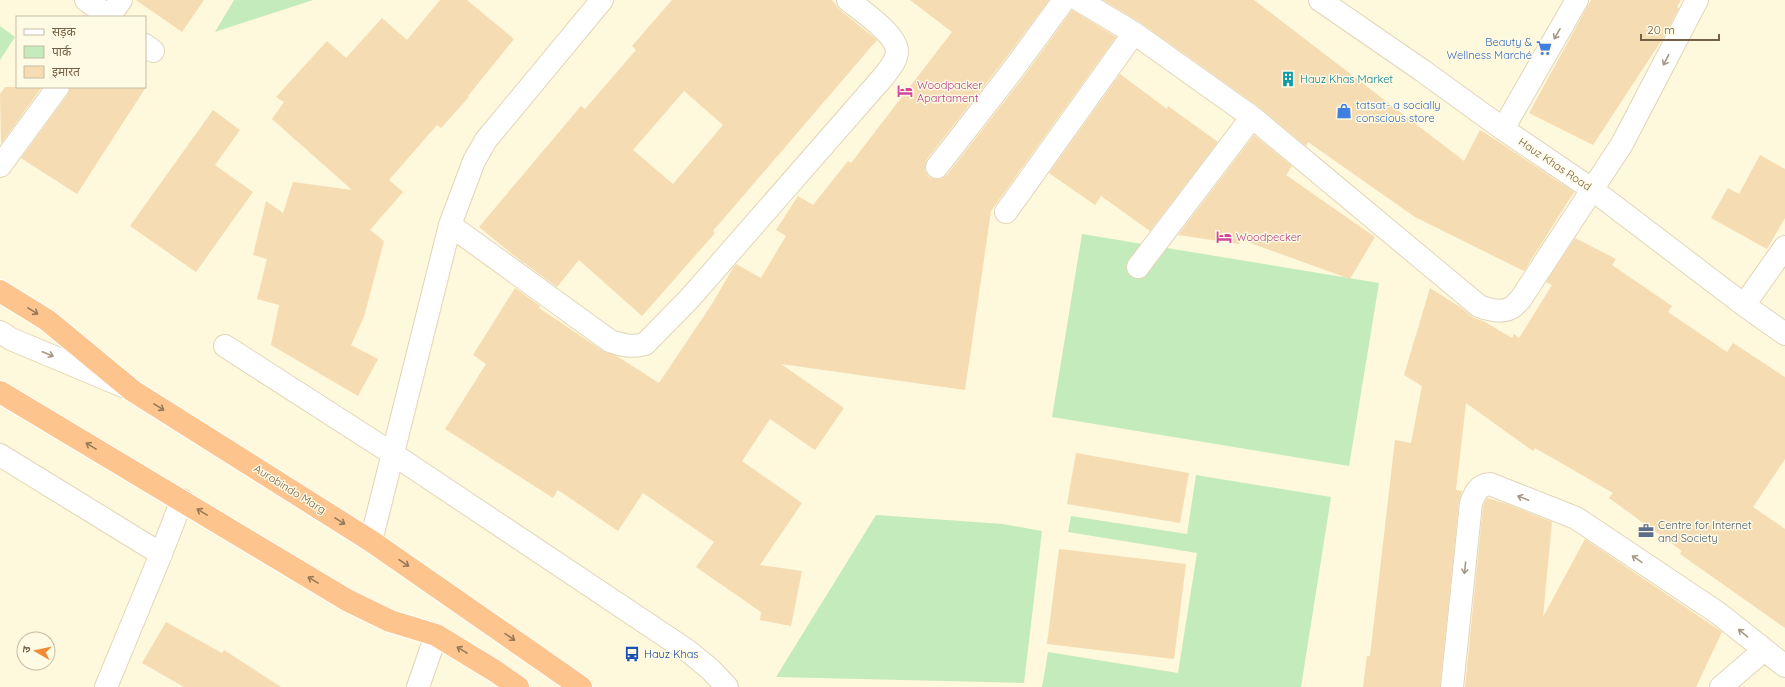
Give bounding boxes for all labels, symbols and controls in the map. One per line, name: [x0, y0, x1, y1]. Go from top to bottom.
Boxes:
legend: [16, 16, 146, 88]
scale bar: [1641, 16, 1719, 42]
text: 20 m: [1647, 22, 1675, 37]
text: सड़क: [52, 24, 77, 39]
one-way arrow: [1553, 28, 1561, 40]
place label: Beauty & Wellness Marché: [1446, 35, 1533, 62]
supermarket icon: Beauty & Wellness Marché: [1535, 39, 1553, 57]
text: पार्क: [52, 44, 72, 59]
one-way arrow: [1662, 53, 1669, 65]
text: इमारत: [52, 64, 81, 79]
building icon: Hauz Khas Market: [1279, 70, 1297, 88]
place label: Hauz Khas Market: [1300, 72, 1393, 86]
place label: Woodpacker Apartament: [917, 78, 983, 105]
hotel icon: Woodpacker Apartament: [896, 82, 914, 100]
place label: tatsat- a socially conscious store: [1356, 98, 1441, 125]
shop icon: tatsat- a socially conscious store: [1335, 102, 1353, 120]
street label: Hauz Khas Road: [1516, 134, 1594, 194]
hotel icon: Woodpecker: [1215, 228, 1233, 246]
place label: Woodpecker: [1236, 230, 1302, 244]
one-way arrow: [27, 308, 39, 316]
one-way arrow: [41, 351, 53, 359]
one-way arrow: [153, 403, 164, 411]
one-way arrow: [85, 441, 97, 449]
street label: Aurobindo Marg: [251, 461, 329, 517]
one-way arrow: [1518, 493, 1530, 501]
one-way arrow: [197, 508, 208, 516]
one-way arrow: [334, 517, 346, 525]
place label: Centre for Internet and Society: [1658, 518, 1752, 545]
office icon: Centre for Internet and Society: [1637, 522, 1655, 540]
one-way arrow: [1632, 555, 1643, 563]
one-way arrow: [398, 559, 409, 567]
one-way arrow: [1461, 561, 1469, 574]
one-way arrow: [307, 575, 319, 583]
one-way arrow: [1738, 629, 1749, 638]
north arrow: [16, 631, 56, 671]
one-way arrow: [504, 633, 515, 641]
text: उ: [19, 645, 34, 654]
bus stop icon: Hauz Khas: [623, 645, 641, 663]
one-way arrow: [456, 646, 468, 654]
place label: Hauz Khas: [644, 647, 699, 661]

